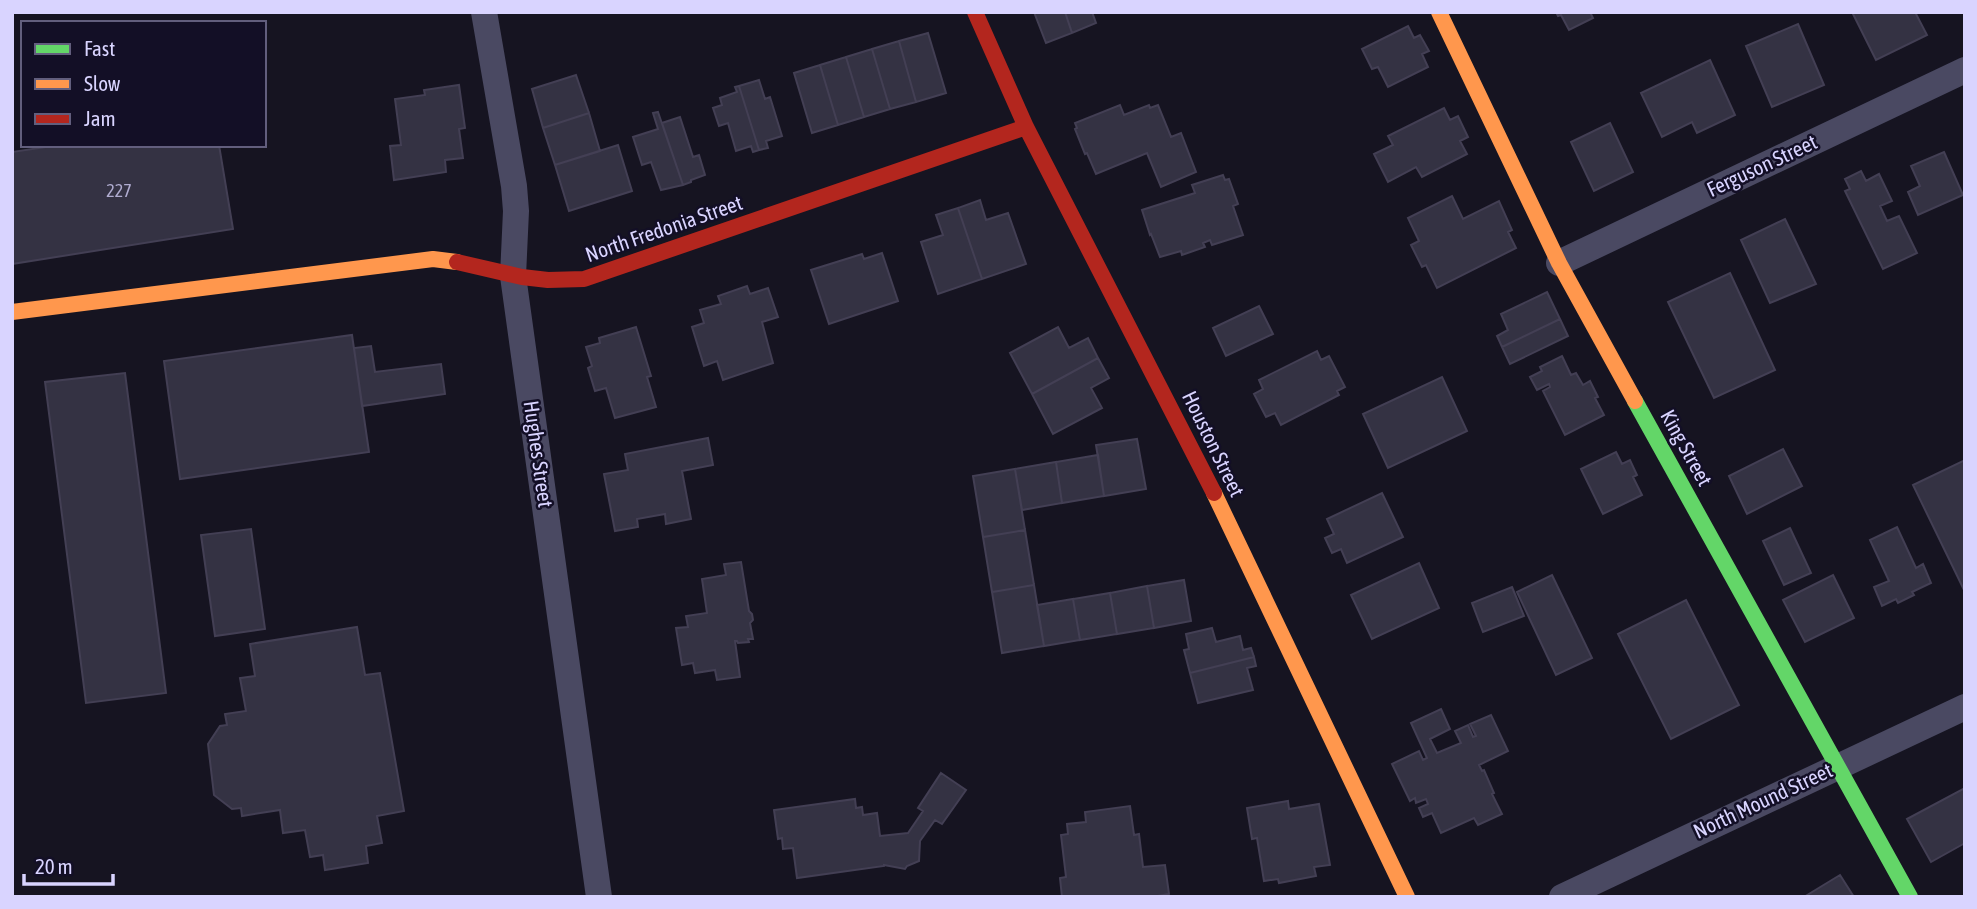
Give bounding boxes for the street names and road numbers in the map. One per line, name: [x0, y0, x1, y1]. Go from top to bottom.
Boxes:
street label: Ferguson Street: [1703, 129, 1820, 201]
street label: North Fredonia Street: [582, 190, 745, 266]
street label: Houston Street: [1178, 387, 1250, 500]
street label: Hughes Street: [520, 399, 558, 509]
street label: King Street: [1656, 405, 1718, 490]
street label: North Mound Street: [1689, 757, 1836, 843]

